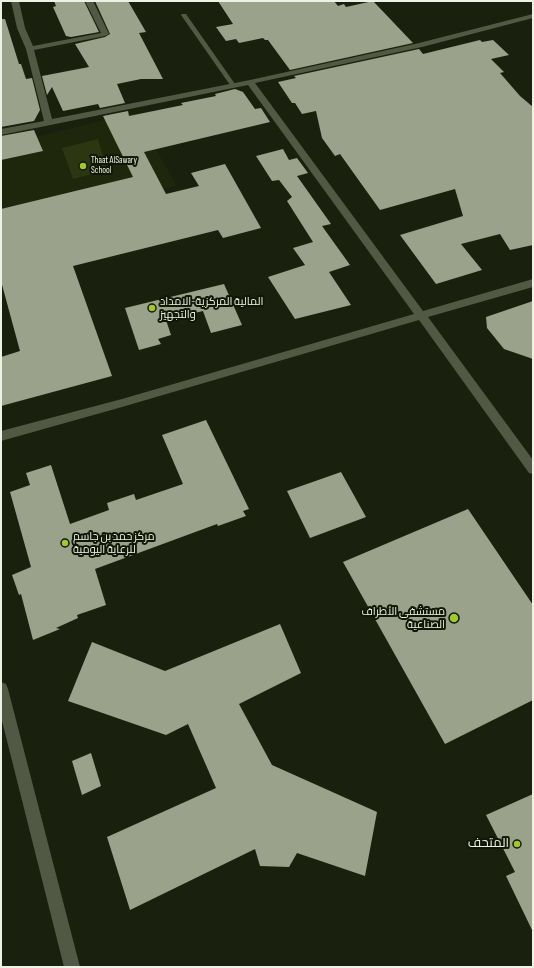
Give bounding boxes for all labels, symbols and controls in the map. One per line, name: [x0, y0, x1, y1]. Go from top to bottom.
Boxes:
place label: Thaat AlSawary School: [91, 156, 137, 177]
marker: Thaat AlSawary School: [78, 161, 88, 171]
place label: المالية المركزية-الامداد والتجهيز: [160, 295, 263, 321]
marker: المالية المركزية-الامداد والتجهيز: [147, 303, 157, 313]
place label: مركز حمد بن جاسم للرعاية اليومية: [73, 530, 155, 556]
marker: مركز حمد بن جاسم للرعاية اليومية: [60, 538, 70, 548]
place label: مستشفى الأطراف الصناعية: [361, 605, 445, 631]
marker: مستشفى الأطراف الصناعية: [448, 612, 460, 624]
place label: المتحف: [468, 836, 509, 852]
marker: المتحف: [512, 839, 522, 849]

